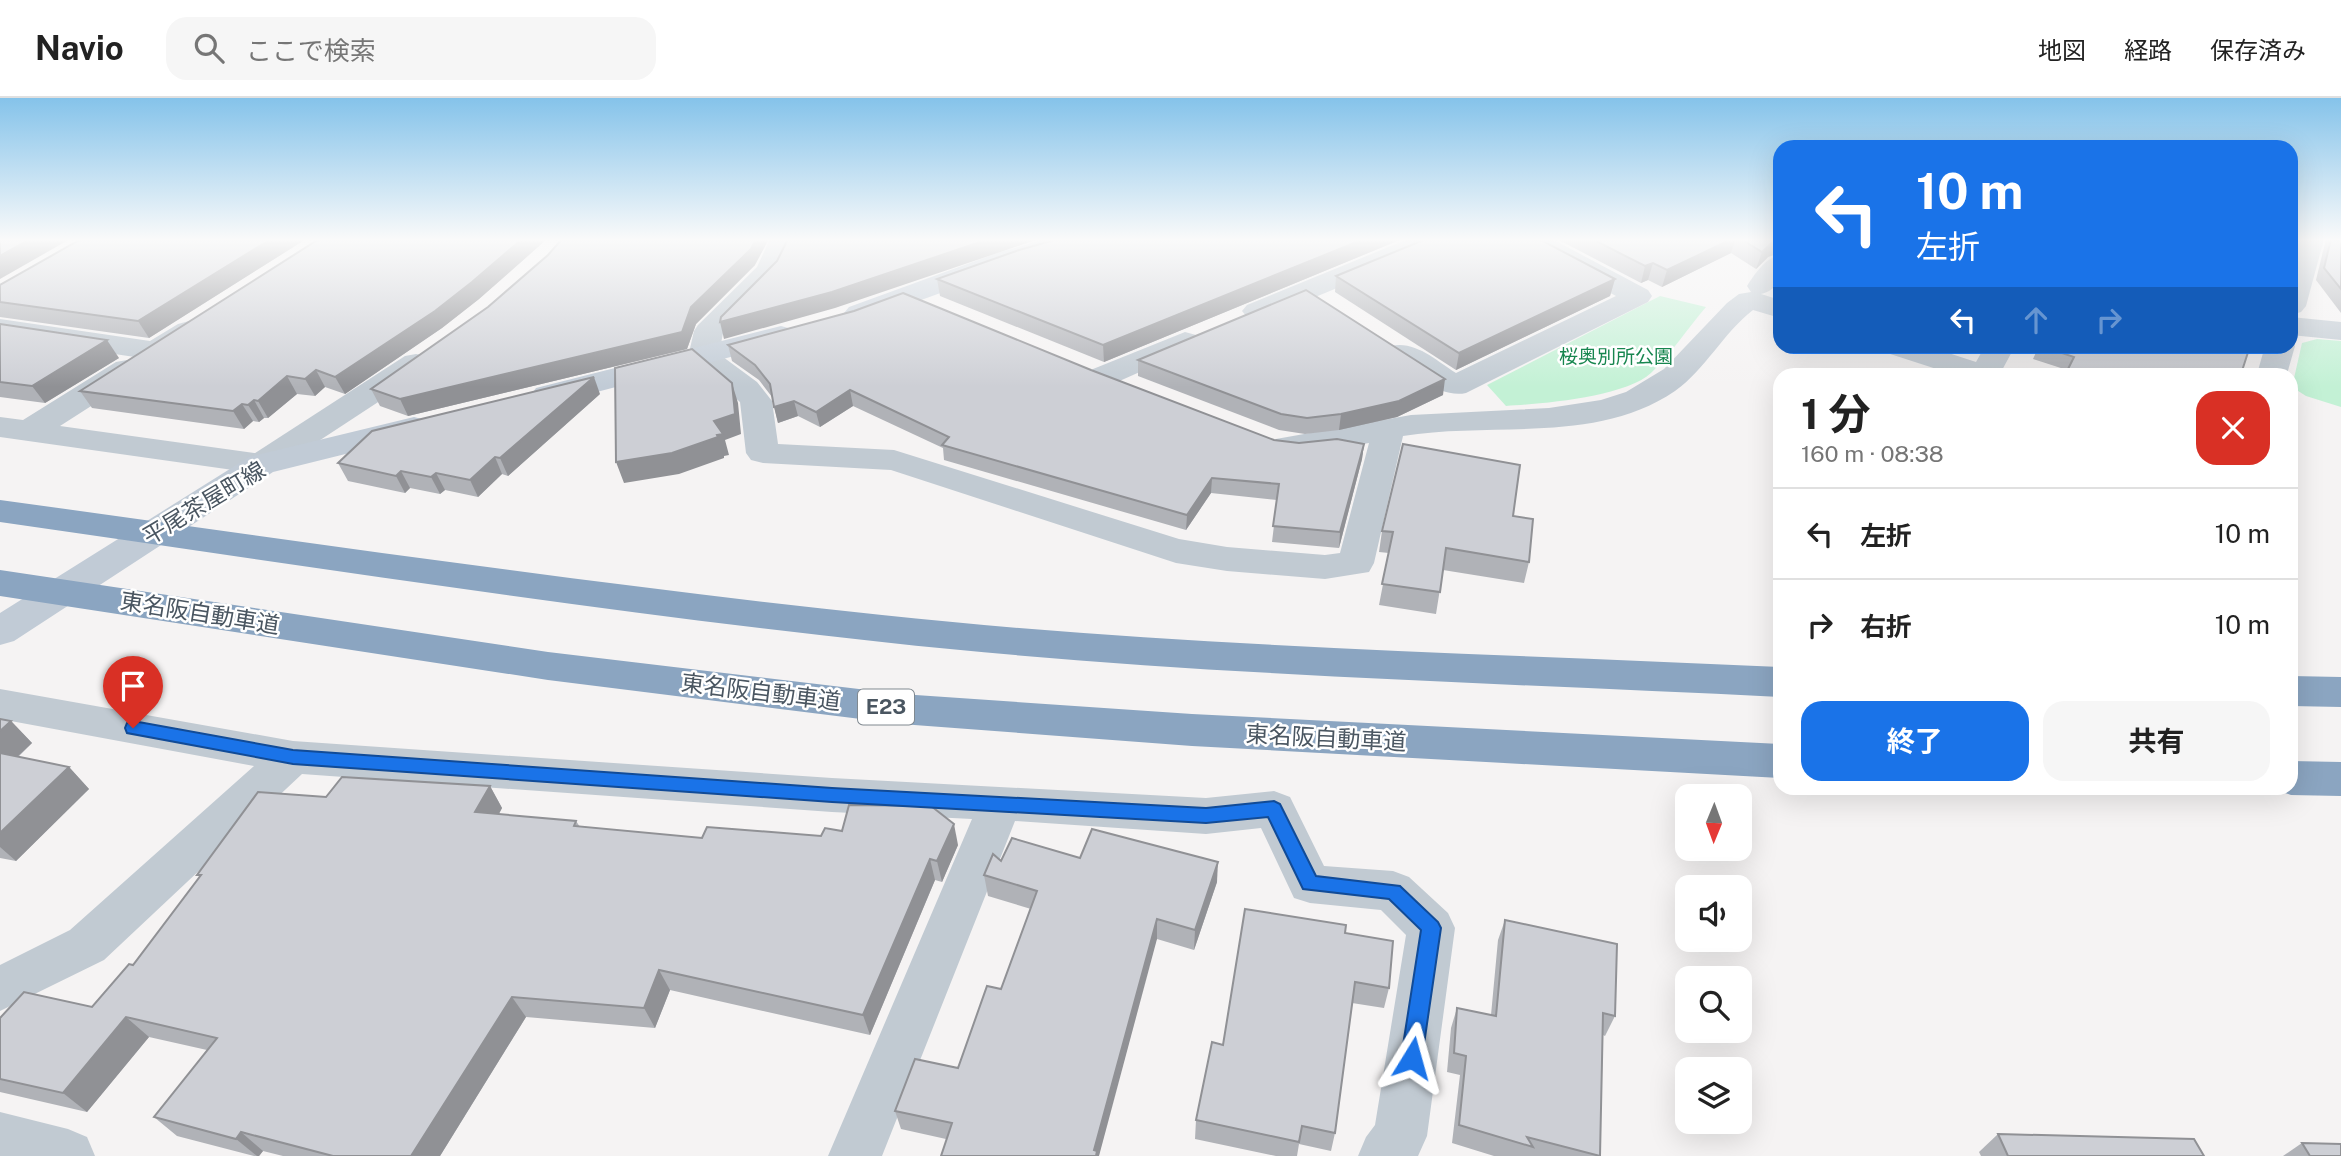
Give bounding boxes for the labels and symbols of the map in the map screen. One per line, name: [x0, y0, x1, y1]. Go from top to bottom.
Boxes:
park label: 桜奥別所公園: [1559, 345, 1673, 367]
street label: 平尾茶屋町線: [138, 455, 270, 550]
street label: 東名阪自動車道: [118, 587, 282, 638]
pin: [103, 656, 163, 728]
street label: 東名阪自動車道: [680, 668, 843, 715]
road number: E23: [858, 690, 914, 724]
street label: 東名阪自動車道: [1245, 720, 1407, 755]
north arrow: [1675, 784, 1752, 861]
position arrow: [1375, 1021, 1449, 1095]

